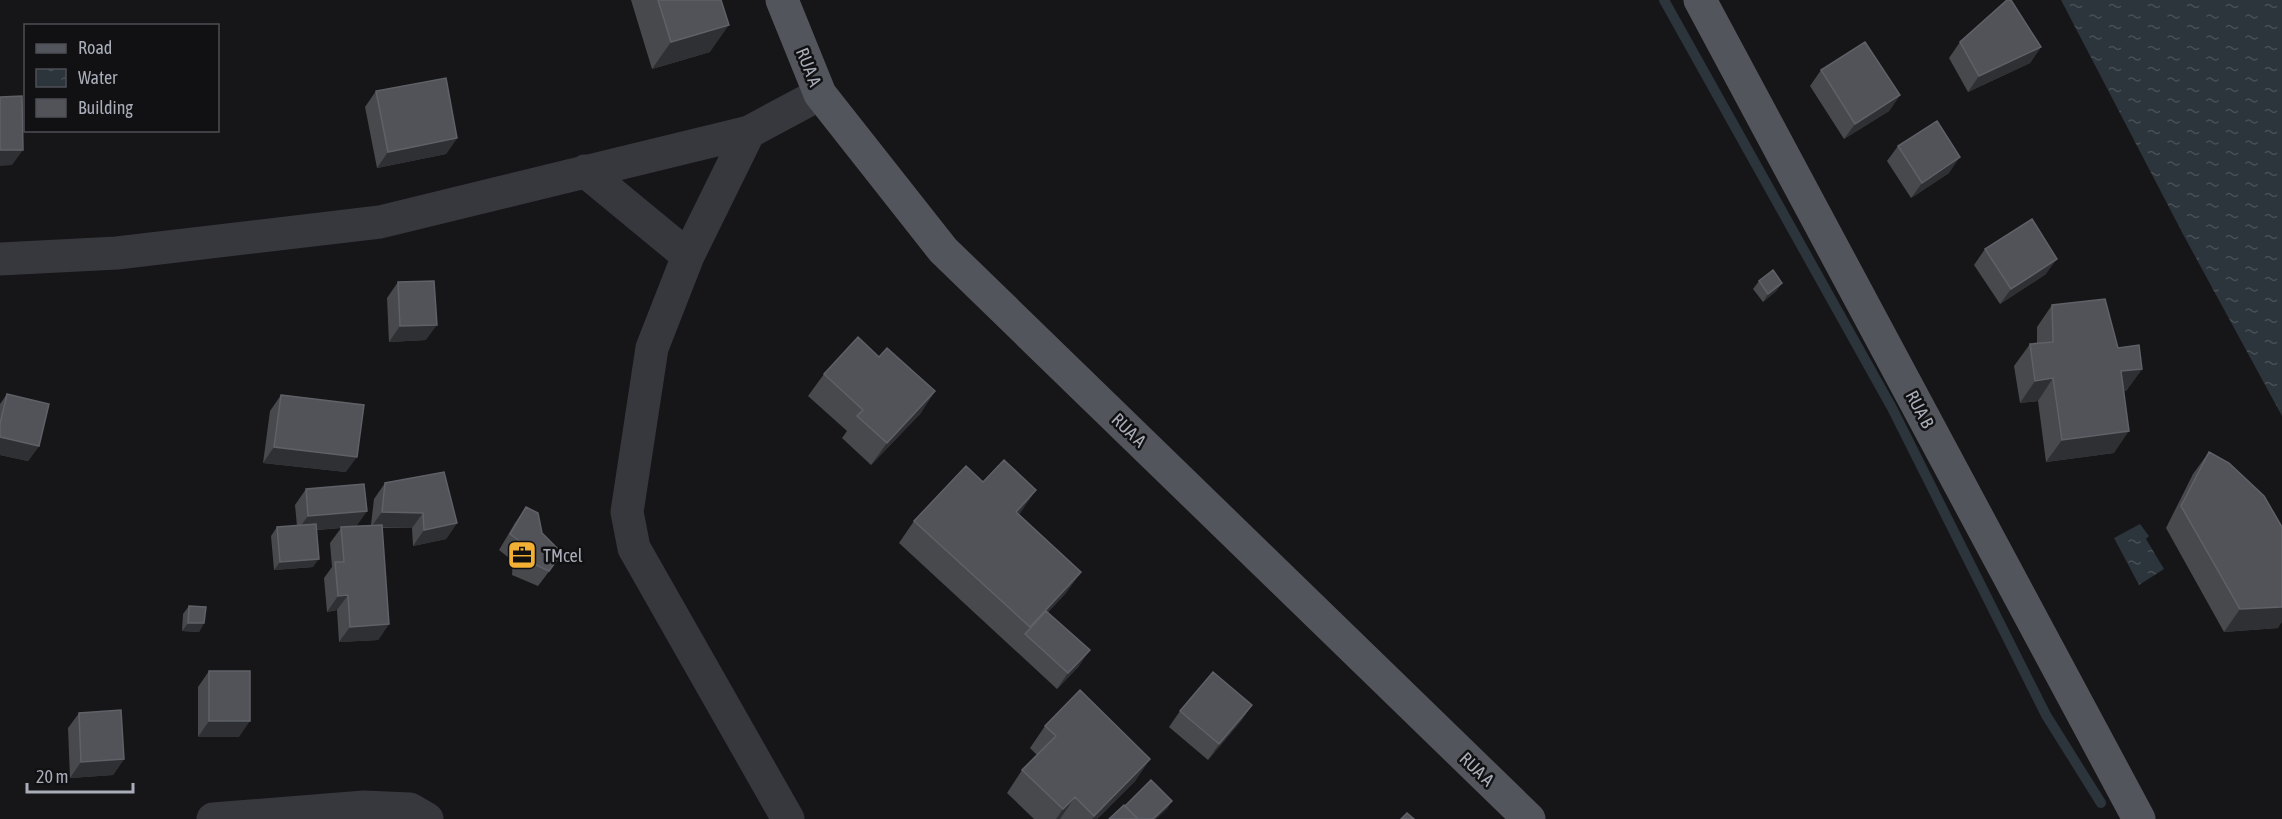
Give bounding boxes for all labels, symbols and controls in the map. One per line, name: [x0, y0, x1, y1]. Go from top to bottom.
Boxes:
legend: [24, 24, 219, 132]
text: Road: [78, 37, 112, 58]
street label: RUA A: [792, 45, 826, 90]
text: Water: [78, 67, 118, 88]
text: Building: [78, 97, 133, 118]
street label: RUA B: [1901, 387, 1939, 432]
street label: RUA A: [1107, 409, 1151, 451]
office icon: TMcel: [506, 539, 538, 571]
place label: TMcel: [543, 545, 583, 566]
street label: RUA A: [1455, 748, 1499, 790]
scale bar: [27, 756, 134, 794]
text: 20 m: [36, 766, 68, 787]

